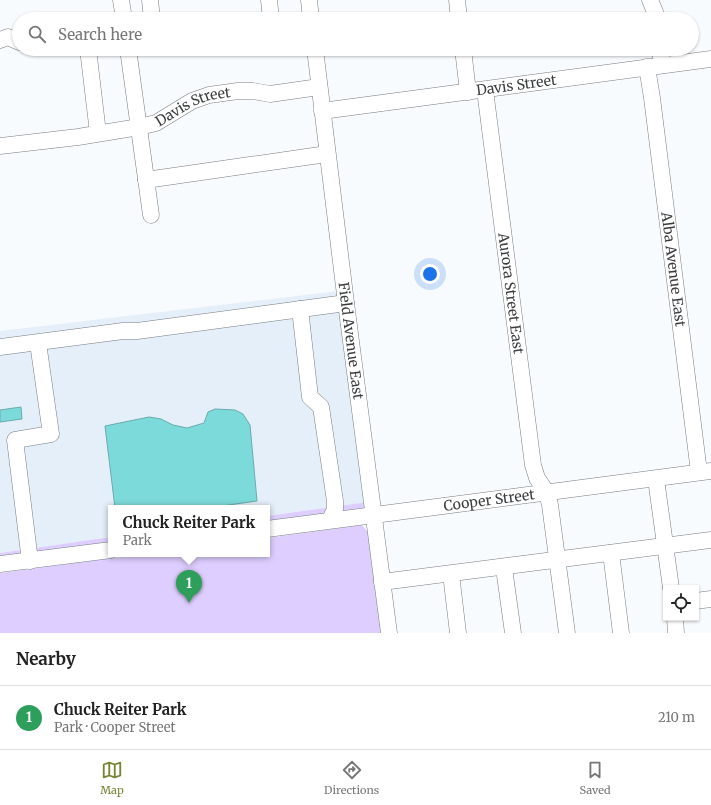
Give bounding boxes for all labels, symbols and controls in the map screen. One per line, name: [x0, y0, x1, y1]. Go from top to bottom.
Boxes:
search box: [12, 12, 699, 56]
icon: search: [26, 23, 48, 45]
text: Search here: [58, 25, 142, 44]
street label: Davis Street: [475, 71, 558, 99]
street label: Davis Street: [152, 83, 232, 130]
street label: Alba Avenue East: [657, 210, 690, 328]
street label: Aurora Street East: [494, 231, 528, 356]
your location: [420, 264, 440, 284]
street label: Field Avenue East: [335, 281, 368, 401]
street label: Cooper Street: [442, 485, 536, 515]
popup: [108, 505, 270, 557]
text: Chuck Reiter Park: [123, 513, 255, 532]
text: Park: [123, 532, 152, 549]
pin: 1: [176, 570, 202, 603]
map controls: [663, 585, 699, 621]
button: locate: [663, 585, 699, 621]
text: Nearby: [16, 648, 76, 670]
text: Chuck Reiter Park: [54, 700, 186, 719]
text: 1: [26, 709, 32, 726]
text: 210 m: [658, 709, 695, 726]
text: Park · Cooper Street: [54, 719, 176, 736]
tab: Map: [100, 759, 124, 797]
tab: Directions: [324, 759, 379, 797]
tab: Saved: [580, 759, 611, 797]

